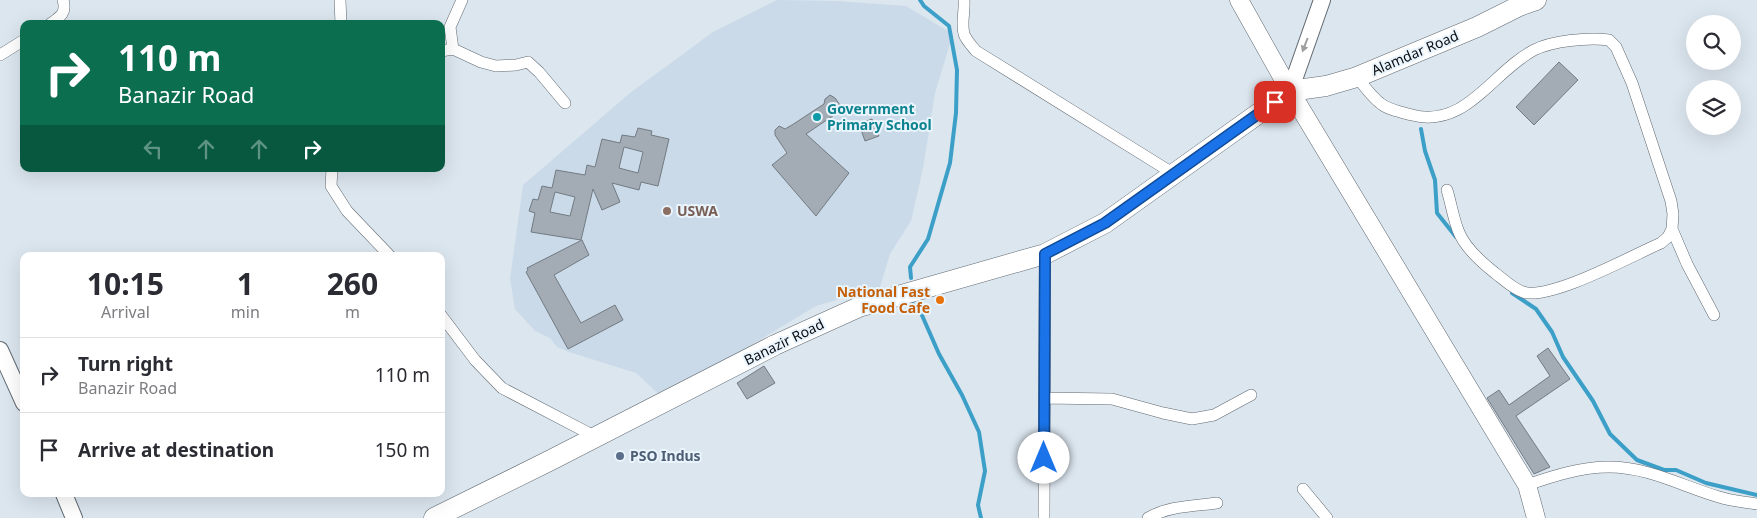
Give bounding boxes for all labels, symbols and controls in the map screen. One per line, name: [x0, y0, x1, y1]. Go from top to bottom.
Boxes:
map controls: [1686, 15, 1741, 135]
button: search: [1686, 15, 1741, 70]
street label: Alamdar Road: [1368, 26, 1461, 79]
text: 110 m: [118, 34, 221, 81]
one-way arrow: [1301, 38, 1309, 53]
icon: right: [35, 40, 100, 105]
text: Banazir Road: [118, 79, 254, 109]
button: layers: [1686, 80, 1741, 135]
pin: [1254, 81, 1296, 123]
icon: arrive: [1261, 88, 1289, 116]
place label: Government Primary School: [827, 99, 932, 134]
marker: Government Primary School: [811, 111, 823, 123]
icon: left: [139, 135, 167, 163]
icon: ahead: [192, 135, 220, 163]
icon: ahead: [245, 135, 273, 163]
icon: right: [298, 135, 326, 163]
place label: USWA: [677, 201, 718, 220]
marker: USWA: [661, 205, 673, 217]
text: 10:15: [87, 263, 164, 304]
text: 1: [237, 263, 254, 304]
text: 260: [327, 263, 378, 304]
place label: National Fast Food Cafe: [837, 282, 930, 317]
marker: National Fast Food Cafe: [934, 294, 946, 306]
text: Arrival: [101, 301, 150, 323]
text: min: [231, 301, 260, 323]
text: m: [345, 301, 360, 323]
street label: Banazir Road: [741, 314, 827, 369]
text: Turn right: [78, 351, 173, 377]
icon: right: [35, 361, 63, 389]
text: 110 m: [375, 362, 430, 388]
text: Banazir Road: [78, 377, 177, 399]
position arrow: [1017, 431, 1069, 483]
icon: arrive: [35, 436, 63, 464]
text: Arrive at destination: [78, 437, 274, 463]
text: 150 m: [375, 437, 430, 463]
place label: PSO Indus: [630, 446, 701, 465]
marker: PSO Indus: [614, 450, 626, 462]

